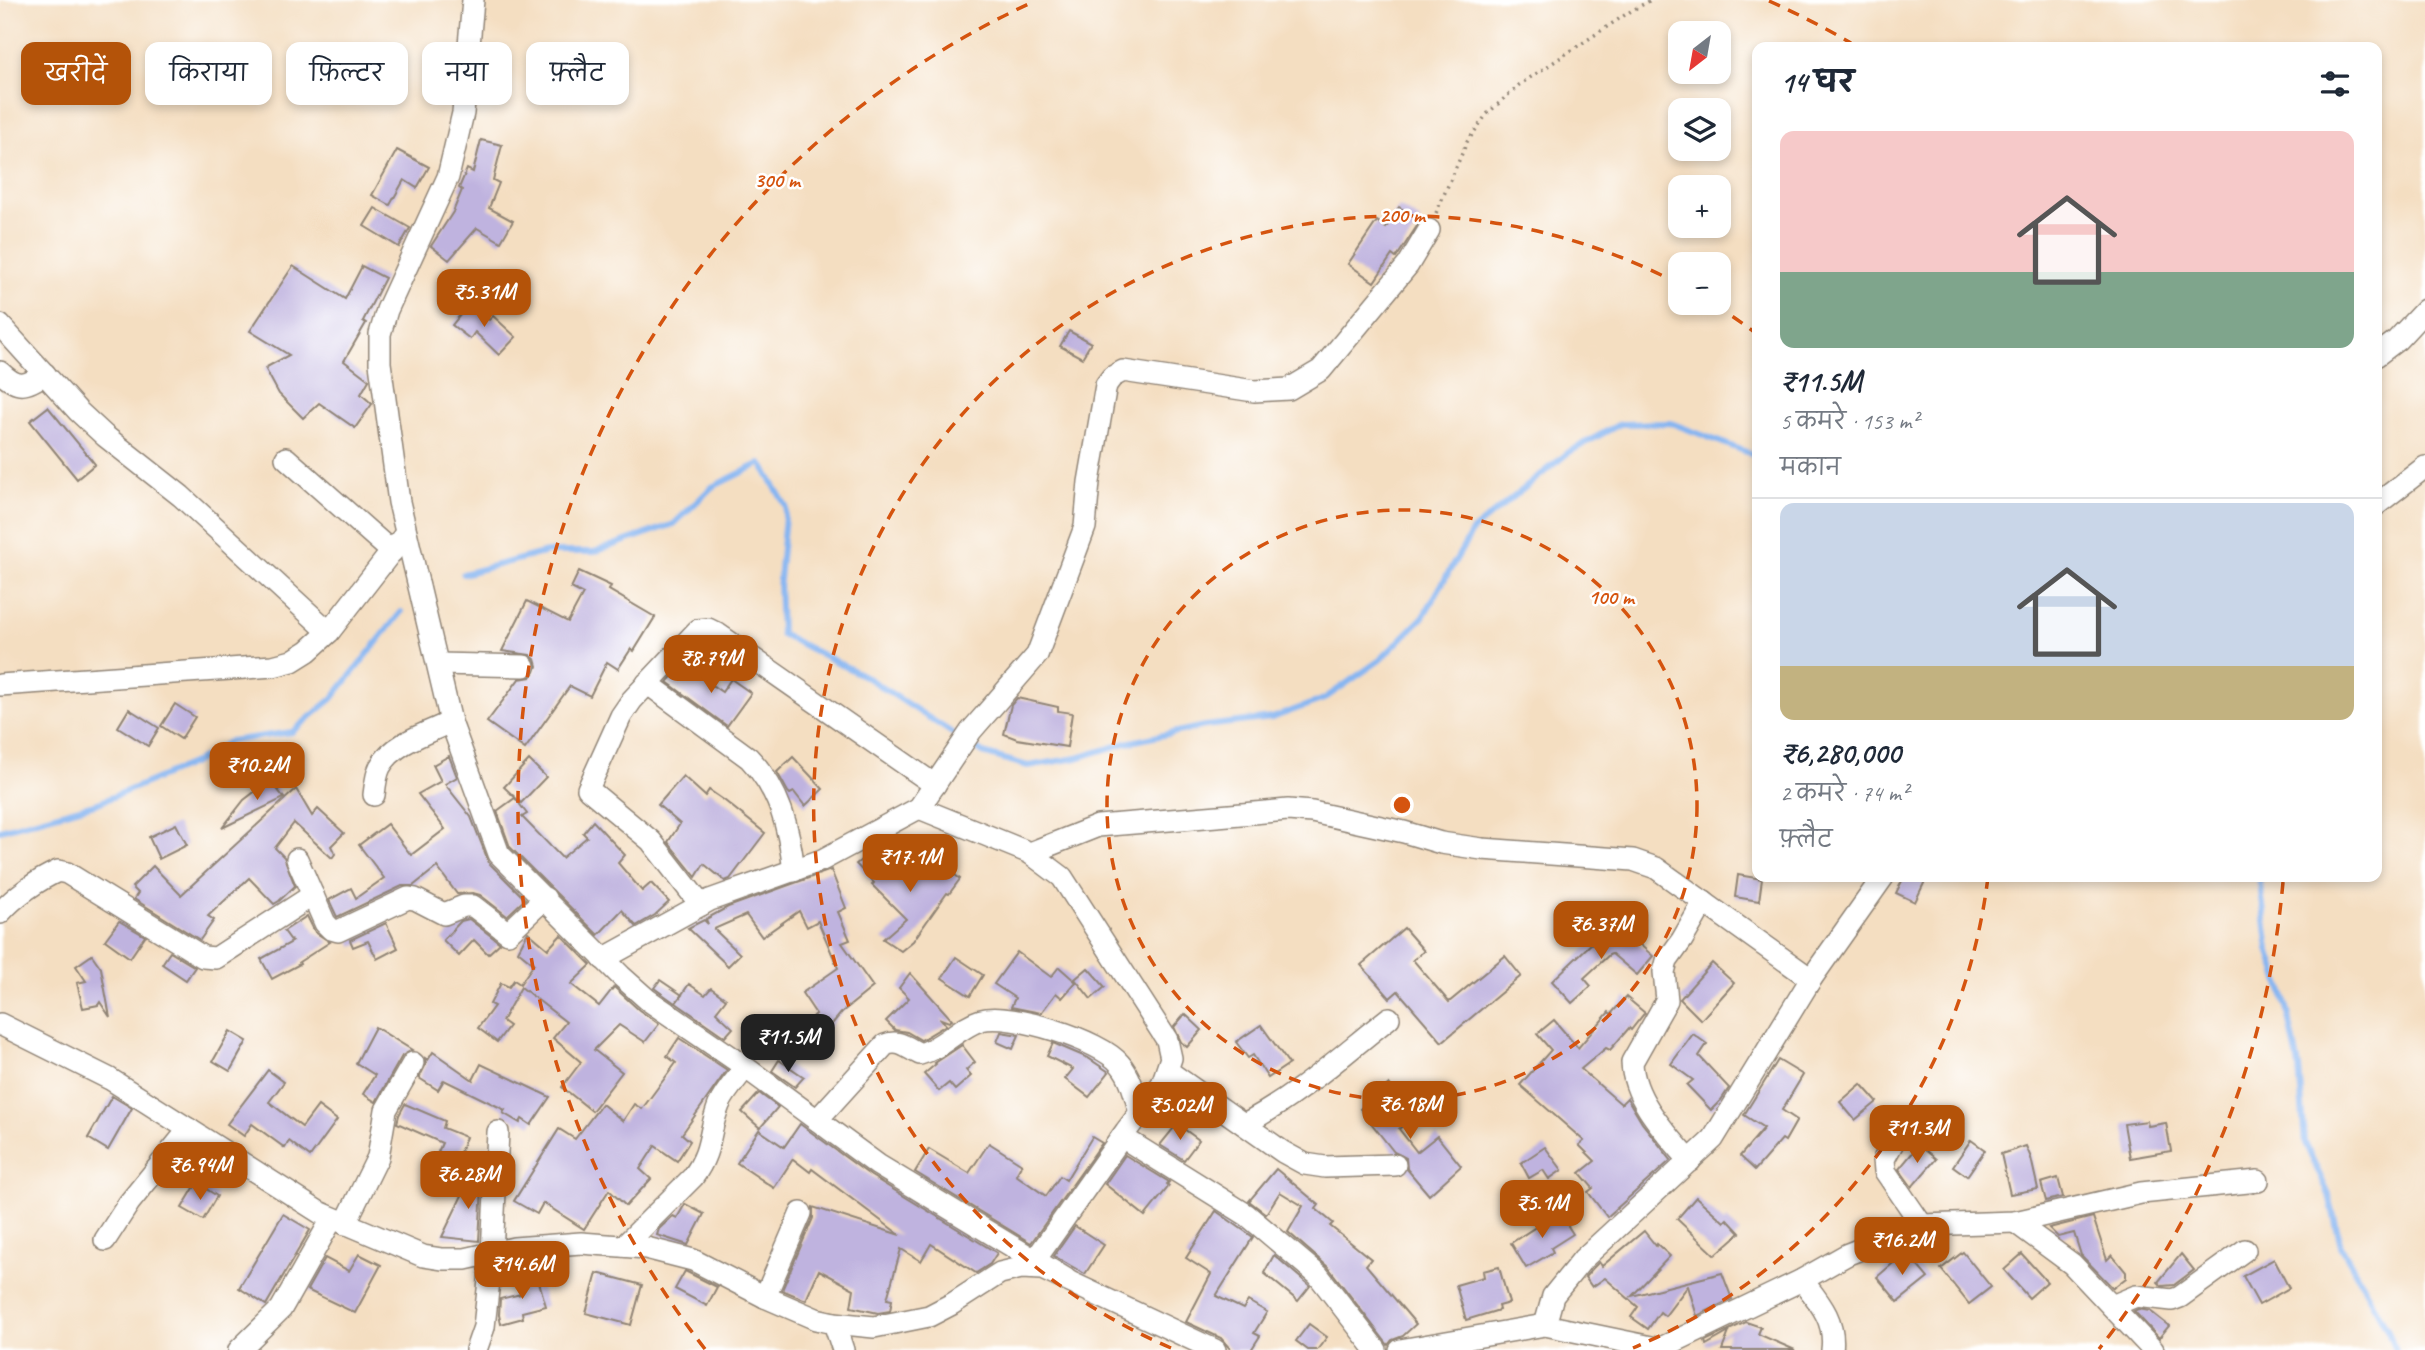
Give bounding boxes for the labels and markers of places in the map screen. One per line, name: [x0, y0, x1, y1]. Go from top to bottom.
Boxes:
pin: ₹5.31M: [427, 270, 541, 329]
pin: ₹8.79M: [654, 636, 768, 695]
pin: ₹10.2M: [200, 742, 314, 802]
centre of rings: [1390, 793, 1414, 817]
pin: ₹17.1M: [853, 834, 967, 894]
pin: ₹6.37M: [1544, 902, 1658, 961]
pin: ₹11.5M: [731, 1014, 845, 1074]
pin: ₹5.02M: [1123, 1082, 1237, 1142]
pin: ₹6.18M: [1353, 1082, 1467, 1141]
pin: ₹11.3M: [1860, 1106, 1974, 1165]
pin: ₹6.94M: [143, 1142, 257, 1202]
pin: ₹6.28M: [411, 1152, 525, 1211]
pin: ₹5.1M: [1493, 1180, 1591, 1240]
pin: ₹16.2M: [1845, 1218, 1959, 1277]
pin: ₹14.6M: [465, 1242, 579, 1301]

